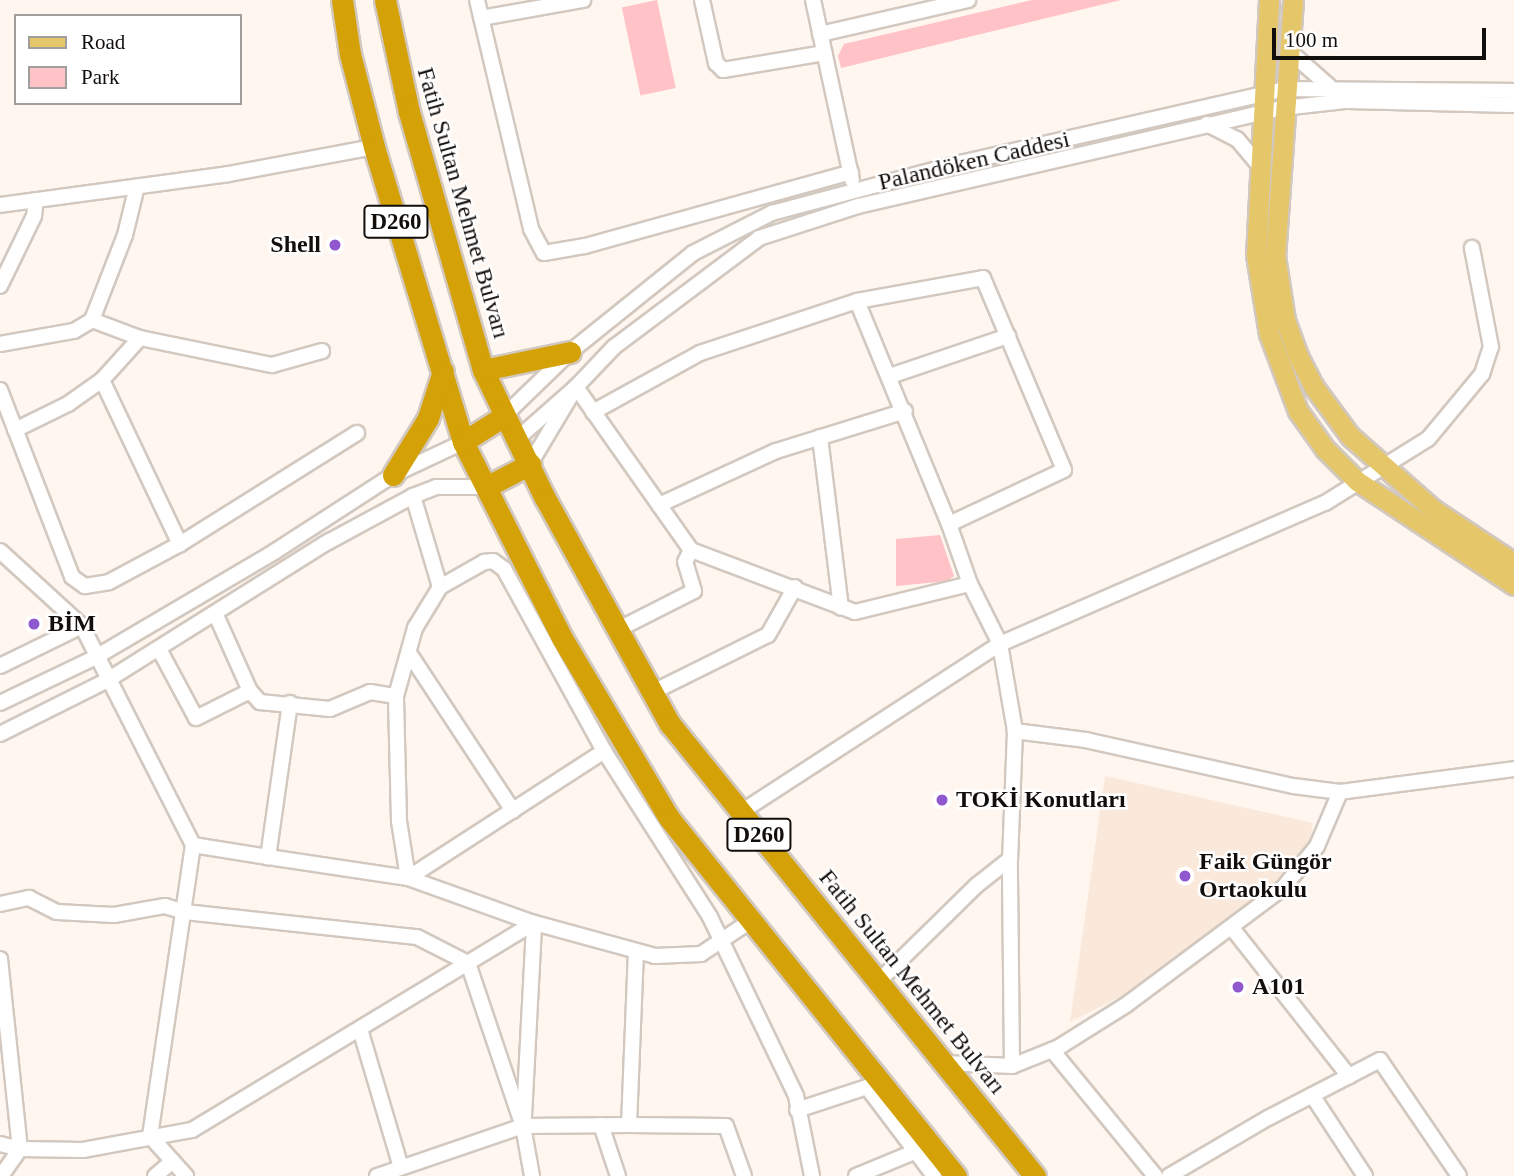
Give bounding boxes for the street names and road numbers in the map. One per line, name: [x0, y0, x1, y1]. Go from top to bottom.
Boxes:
street label: Fatih Sultan Mehmet Bulvarı: [410, 64, 516, 342]
street label: Palandöken Caddesi: [876, 125, 1072, 197]
road number: D260: [363, 202, 429, 242]
road number: D260: [726, 816, 792, 855]
street label: Fatih Sultan Mehmet Bulvarı: [813, 864, 1011, 1100]

